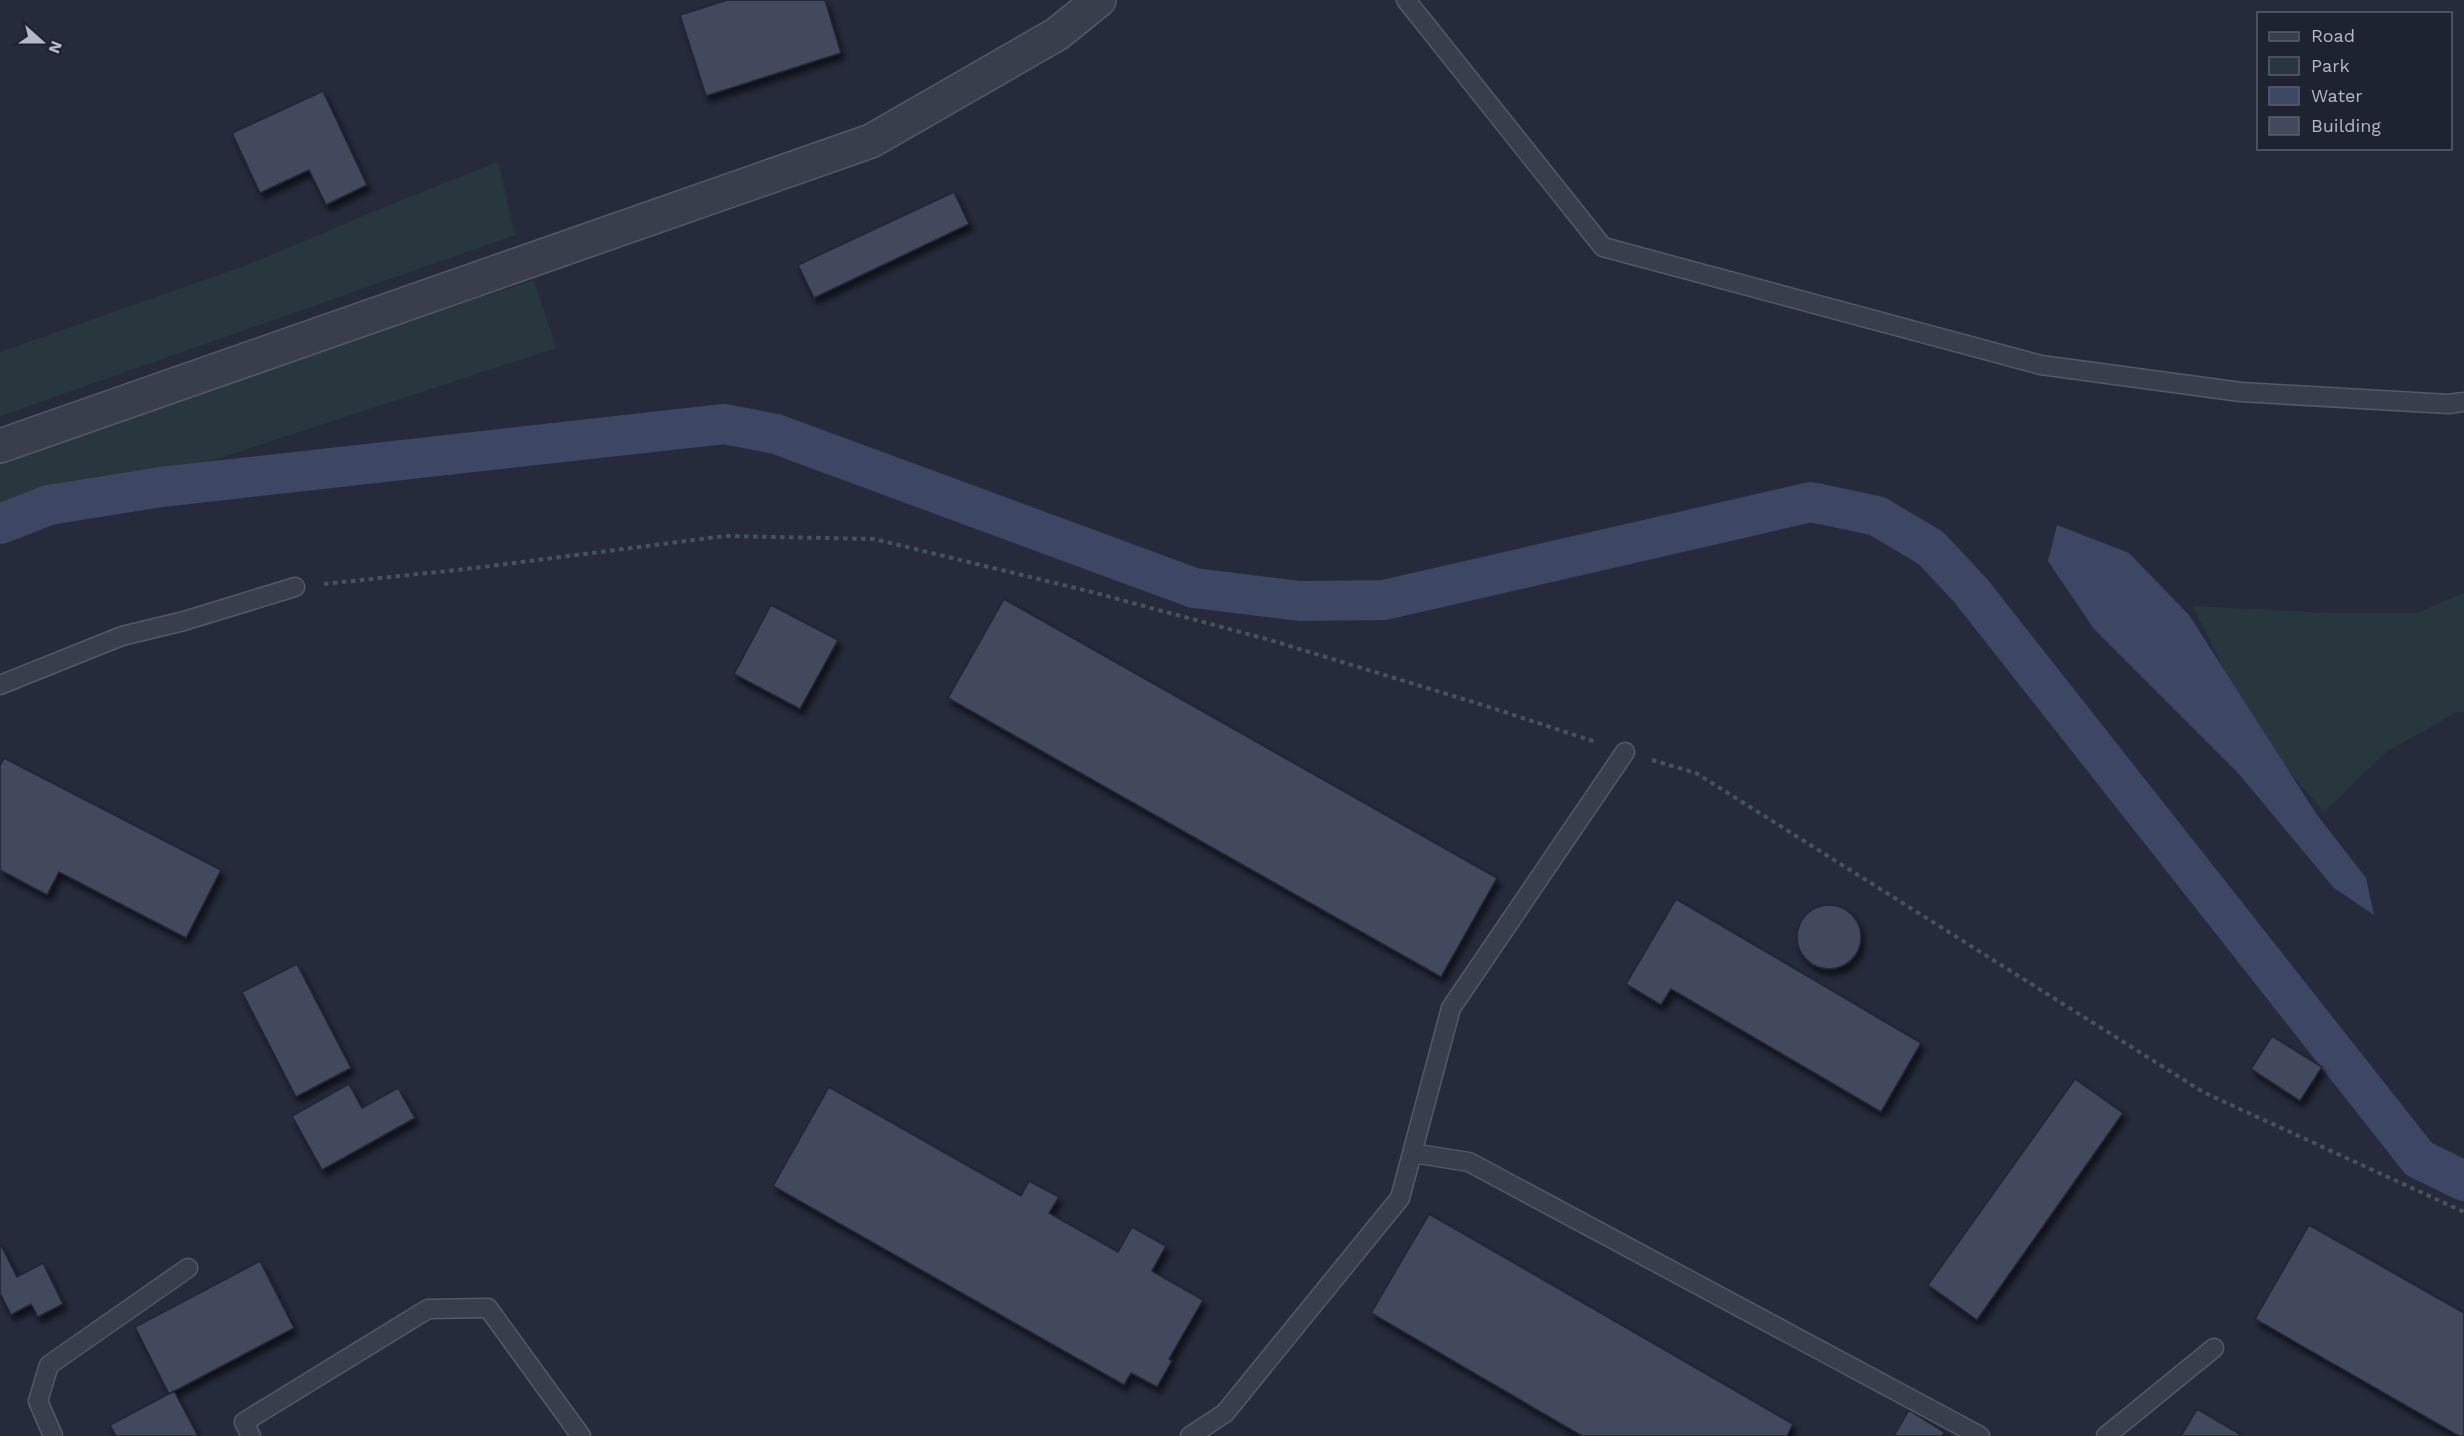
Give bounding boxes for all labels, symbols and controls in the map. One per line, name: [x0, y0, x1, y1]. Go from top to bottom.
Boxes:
north arrow: [12, 12, 72, 72]
legend: [2257, 12, 2452, 150]
text: Road: [2311, 25, 2355, 46]
text: N: [45, 38, 67, 56]
text: Park: [2311, 55, 2350, 76]
text: Water: [2311, 85, 2363, 106]
text: Building: [2311, 115, 2381, 136]

